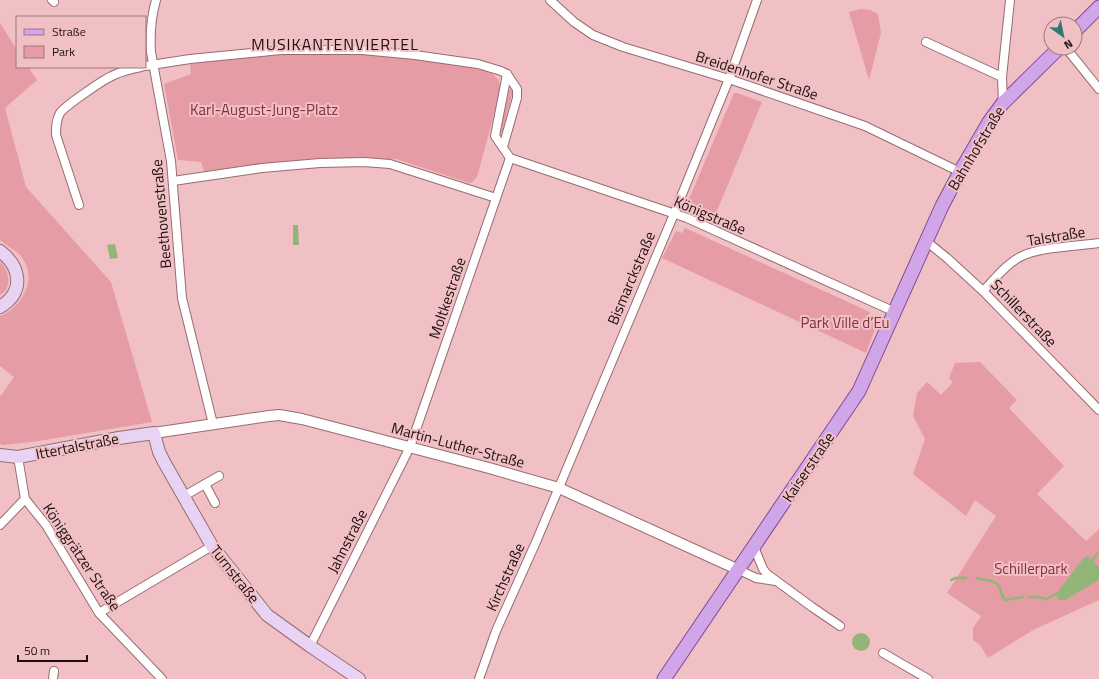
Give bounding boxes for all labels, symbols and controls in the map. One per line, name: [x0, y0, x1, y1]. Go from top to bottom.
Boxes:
legend: [16, 16, 146, 68]
north arrow: [1043, 16, 1083, 56]
text: Straße: [52, 22, 86, 41]
district label: MUSIKANTENVIERTEL: [251, 32, 419, 56]
text: N: [1061, 36, 1076, 53]
text: Park: [52, 42, 75, 61]
street label: Breidenhofer Straße: [693, 44, 821, 106]
park label: Karl-August-Jung-Platz: [190, 98, 338, 121]
street label: Bahnhofstraße: [942, 101, 1010, 195]
street label: Beethovenstraße: [145, 159, 177, 269]
street label: Königstraße: [670, 189, 750, 241]
street label: Talstraße: [1025, 220, 1087, 252]
street label: Bismarckstraße: [601, 228, 661, 328]
street label: Moltkestraße: [422, 254, 472, 342]
street label: Schillerstraße: [986, 274, 1062, 352]
park label: Park Ville d’Eu: [800, 311, 890, 334]
street label: Martin-Luther-Straße: [389, 416, 527, 474]
street label: Ittertalstraße: [33, 427, 121, 465]
street label: Kaiserstraße: [776, 427, 840, 507]
street label: Königgrätzer Straße: [37, 498, 127, 616]
street label: Jahnstraße: [321, 505, 373, 577]
street label: Kirchstraße: [480, 539, 530, 615]
street label: Turnstraße: [205, 540, 265, 608]
park label: Schillerpark: [994, 557, 1068, 580]
scale bar: [18, 637, 87, 663]
text: 50 m: [24, 641, 50, 660]

